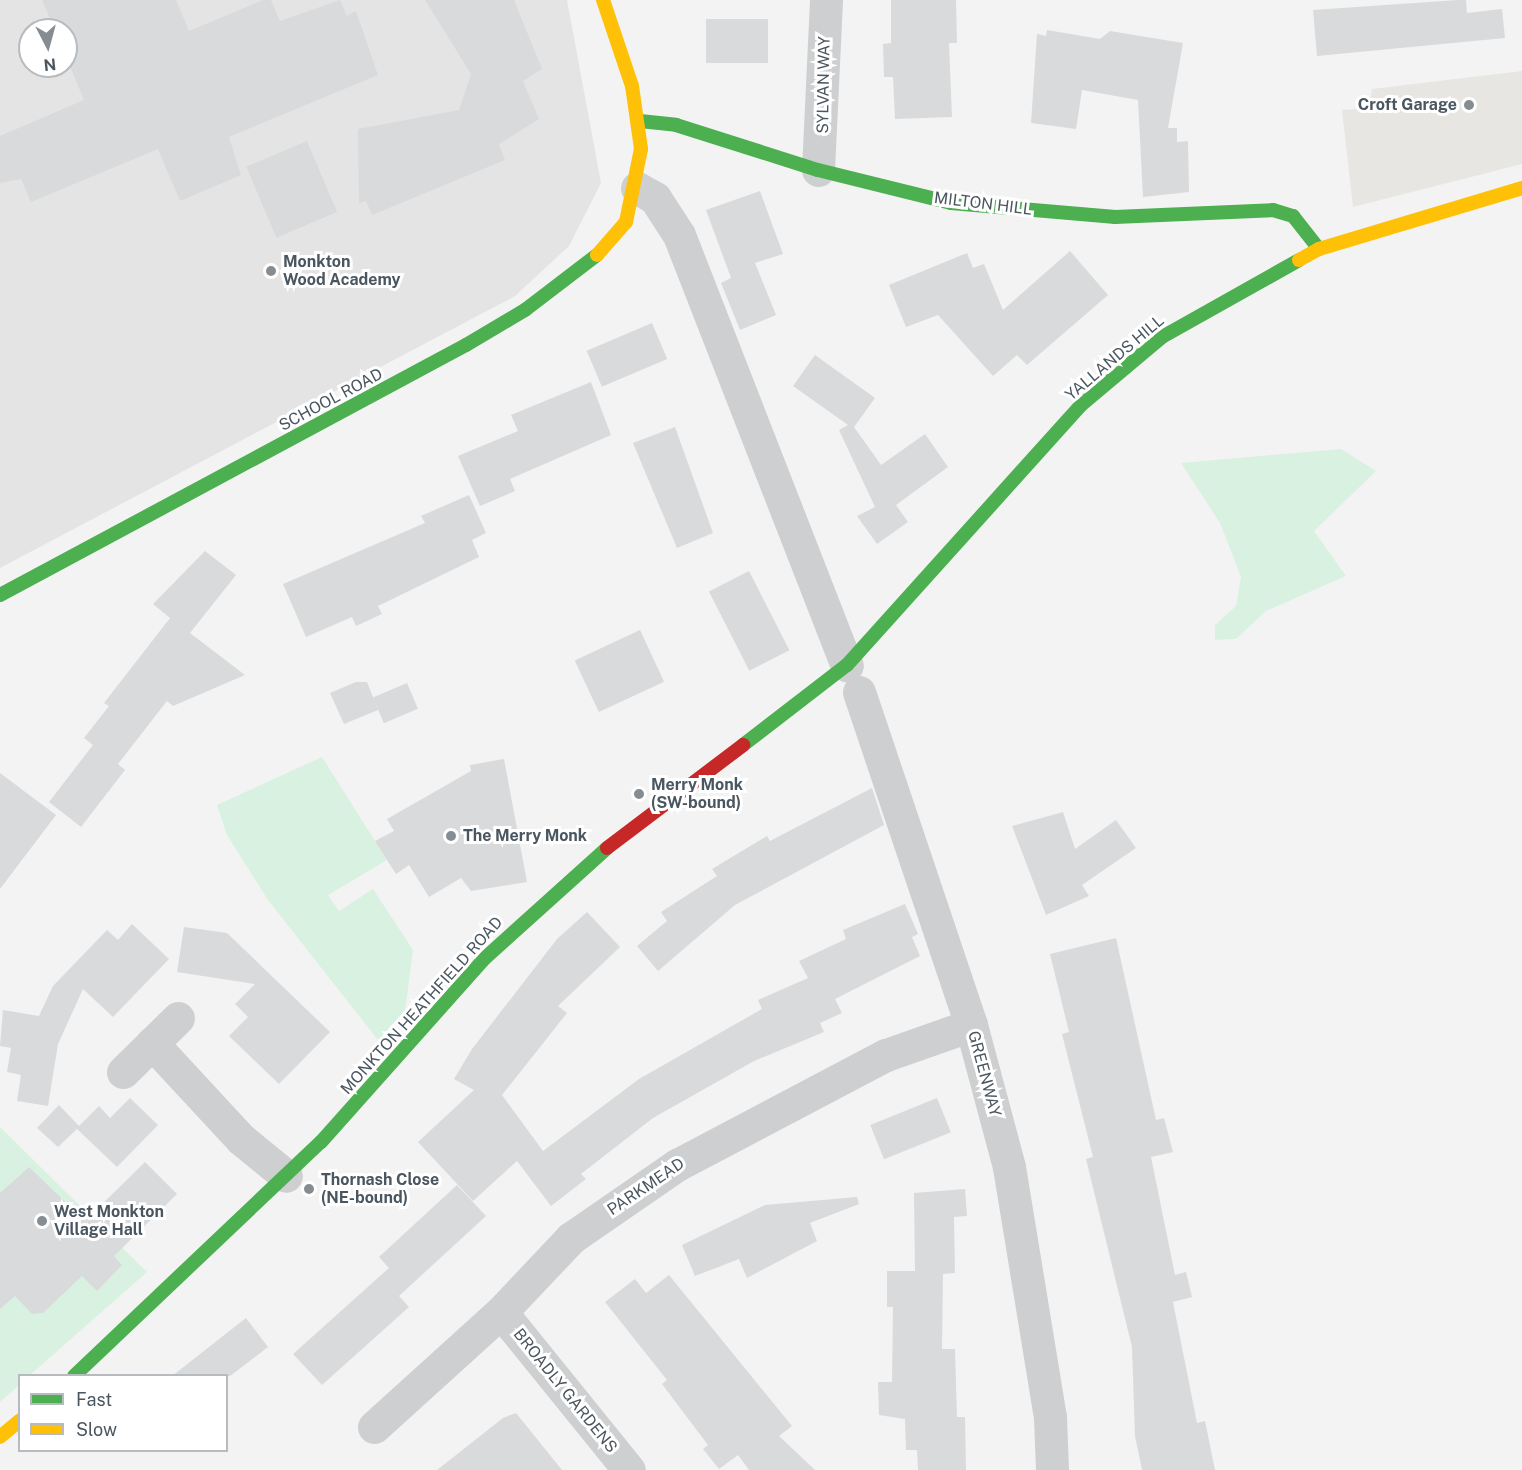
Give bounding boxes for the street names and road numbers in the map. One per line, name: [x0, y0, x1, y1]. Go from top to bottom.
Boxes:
street label: SYLVAN WAY: [814, 36, 834, 134]
street label: MILTON HILL: [933, 188, 1033, 220]
street label: YALLANDS HILL: [1062, 311, 1168, 405]
street label: SCHOOL ROAD: [276, 365, 386, 435]
street label: MONKTON HEATHFIELD ROAD: [337, 913, 507, 1099]
street label: GREENWAY: [963, 1029, 1005, 1119]
street label: PARKMEAD: [604, 1154, 688, 1220]
street label: BROADLY GARDENS: [509, 1325, 621, 1457]

